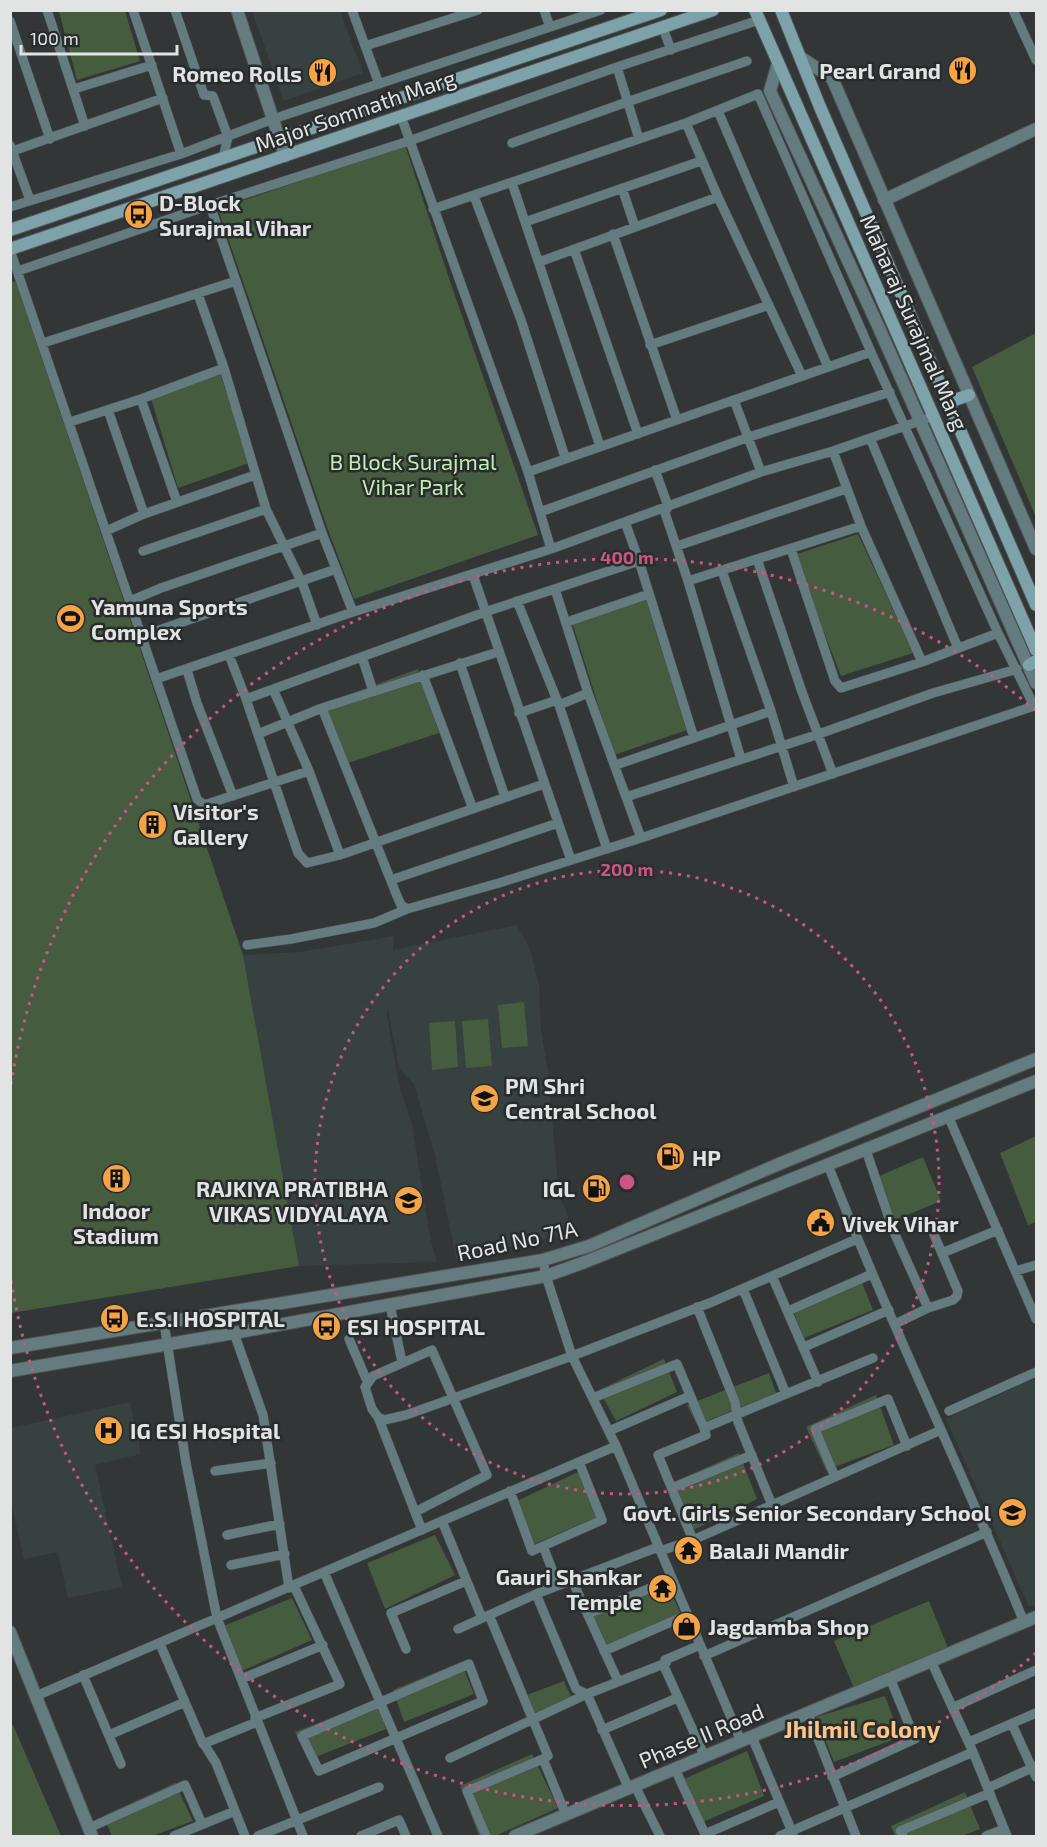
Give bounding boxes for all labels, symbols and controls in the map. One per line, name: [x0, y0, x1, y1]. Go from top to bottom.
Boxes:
scale bar: [21, 18, 177, 56]
text: 100 m: [30, 27, 79, 49]
restaurant icon: Pearl Grand: [946, 54, 978, 86]
restaurant icon: Romeo Rolls: [307, 57, 339, 89]
place label: Pearl Grand: [819, 57, 941, 83]
place label: Romeo Rolls: [172, 60, 302, 86]
street label: Major Somnath Marg: [251, 64, 459, 157]
place label: D-Block Surajmal Vihar: [159, 189, 312, 240]
bus stop icon: D-Block Surajmal Vihar: [122, 199, 154, 231]
street label: Maharaj Surajmal Marg: [855, 210, 974, 434]
park label: B Block Surajmal Vihar Park: [329, 448, 497, 499]
text: 400 m: [600, 546, 654, 568]
place label: Yamuna Sports Complex: [91, 593, 248, 644]
sports icon: Yamuna Sports Complex: [54, 603, 86, 635]
place label: Visitor's Gallery: [173, 798, 259, 850]
building icon: Visitor's Gallery: [136, 808, 168, 840]
text: 200 m: [601, 858, 653, 880]
place label: PM Shri Central School: [505, 1072, 657, 1123]
school or university icon: PM Shri Central School: [468, 1082, 500, 1114]
fuel station icon: HP: [655, 1141, 687, 1173]
place label: HP: [692, 1144, 721, 1170]
building icon: Indoor Stadium: [100, 1162, 132, 1194]
fuel station icon: IGL: [580, 1172, 612, 1204]
centre of rings: [617, 1172, 637, 1192]
place label: RAJKIYA PRATIBHA VIKAS VIDYALAYA: [196, 1175, 389, 1226]
place label: IGL: [543, 1175, 575, 1201]
school or university icon: RAJKIYA PRATIBHA VIKAS VIDYALAYA: [393, 1185, 425, 1217]
place label: Indoor Stadium: [73, 1197, 159, 1248]
public building icon: Vivek Vihar: [805, 1207, 837, 1239]
place label: Vivek Vihar: [842, 1210, 959, 1236]
street label: Road No 71A: [455, 1215, 580, 1265]
bus stop icon: E.S.I HOSPITAL: [99, 1302, 131, 1334]
place label: E.S.I HOSPITAL: [136, 1305, 285, 1331]
bus stop icon: ESI HOSPITAL: [310, 1310, 342, 1342]
place label: ESI HOSPITAL: [347, 1313, 485, 1339]
hospital icon: IG ESI Hospital: [93, 1414, 125, 1446]
place label: IG ESI Hospital: [130, 1417, 281, 1443]
school or university icon: Govt. Girls Senior Secondary School: [996, 1496, 1028, 1528]
place label: Govt. Girls Senior Secondary School: [623, 1499, 992, 1526]
temple icon: BalaJi Mandir: [672, 1534, 704, 1566]
place label: BalaJi Mandir: [709, 1537, 849, 1563]
place label: Gauri Shankar Temple: [496, 1563, 643, 1614]
temple icon: Gauri Shankar Temple: [647, 1573, 679, 1605]
shop icon: Jagdamba Shop: [671, 1610, 703, 1642]
place label: Jagdamba Shop: [708, 1613, 869, 1639]
street label: Phase II Road: [635, 1697, 767, 1773]
district label: Jhilmil Colony: [784, 1714, 941, 1743]

